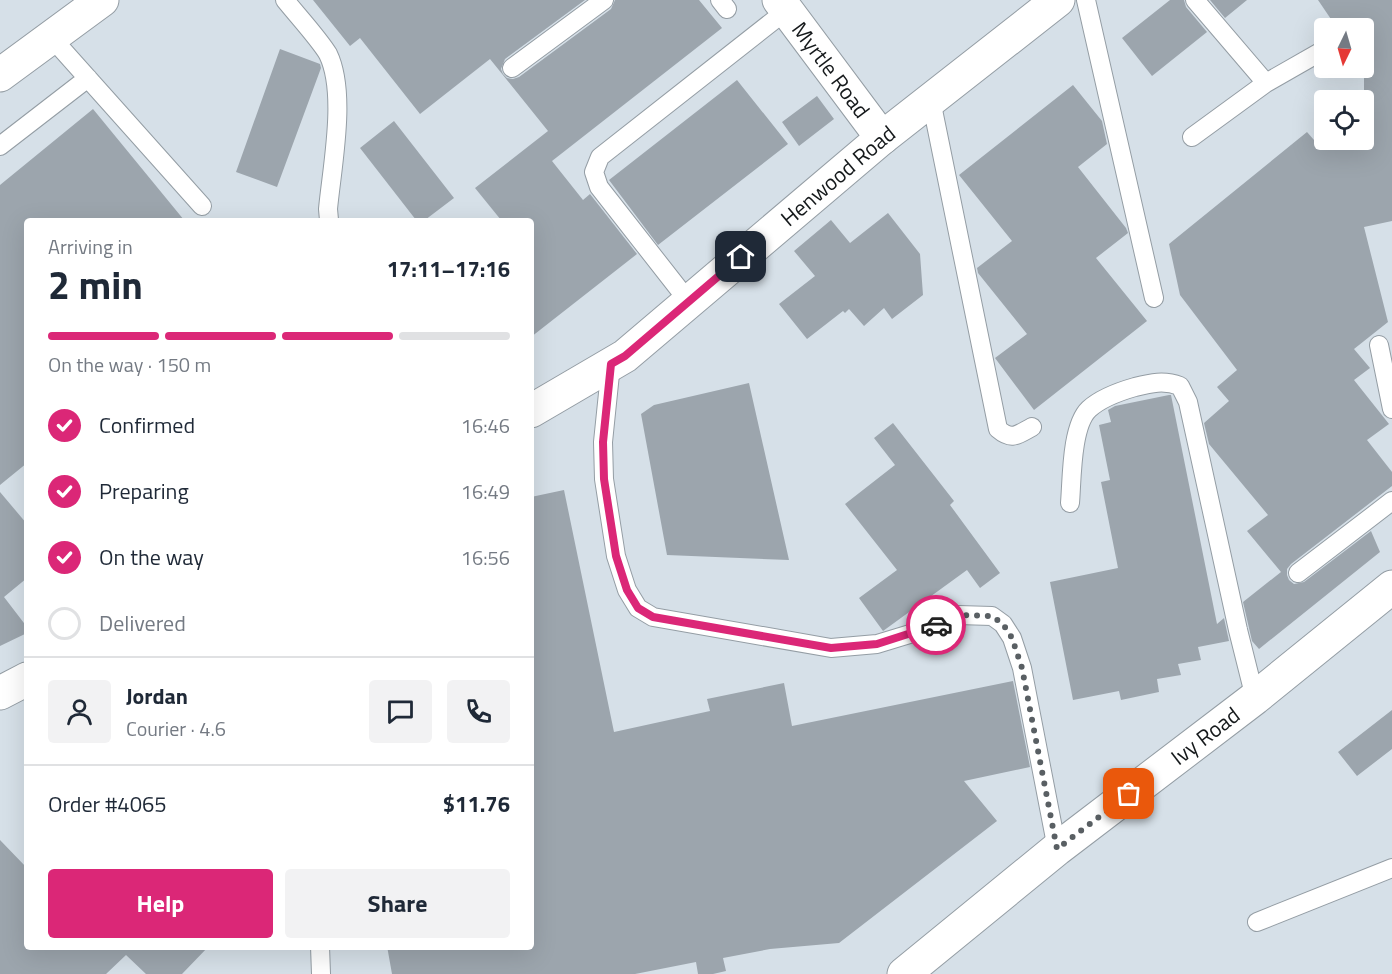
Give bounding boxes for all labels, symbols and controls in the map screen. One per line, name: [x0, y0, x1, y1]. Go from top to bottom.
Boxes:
street label: Myrtle Road: [784, 14, 879, 125]
north arrow: [1314, 18, 1374, 78]
map controls: [1314, 18, 1374, 150]
button: locate: [1314, 90, 1374, 150]
street label: Henwood Road: [773, 117, 903, 234]
text: Arriving in: [48, 231, 133, 262]
pin: [715, 231, 766, 282]
icon: home: [724, 240, 757, 273]
text: 17:11–17:16: [387, 252, 510, 286]
text: 2 min: [48, 255, 143, 314]
text: On the way · 150 m: [48, 349, 211, 380]
text: Confirmed: [99, 408, 195, 442]
icon: check: [48, 409, 81, 442]
text: 16:46: [461, 410, 510, 441]
text: Preparing: [99, 474, 189, 508]
icon: check: [48, 475, 81, 508]
text: 16:49: [461, 476, 510, 507]
text: On the way: [99, 540, 204, 574]
icon: check: [48, 541, 81, 574]
text: 16:56: [461, 542, 510, 573]
courier: [906, 595, 966, 655]
text: Delivered: [99, 606, 186, 640]
icon: car: [920, 609, 953, 642]
text: Jordan: [126, 679, 188, 713]
button: person: [48, 680, 111, 743]
button: chat: [369, 680, 432, 743]
button: phone: [447, 680, 510, 743]
street label: Ivy Road: [1163, 698, 1247, 773]
text: Courier · 4.6: [126, 713, 226, 744]
pin: [1103, 768, 1154, 819]
icon: bag: [1112, 777, 1145, 810]
text: Order #4065: [48, 787, 167, 821]
text: $11.76: [443, 787, 510, 821]
button: Help: [48, 869, 273, 938]
button: Share: [285, 869, 510, 938]

